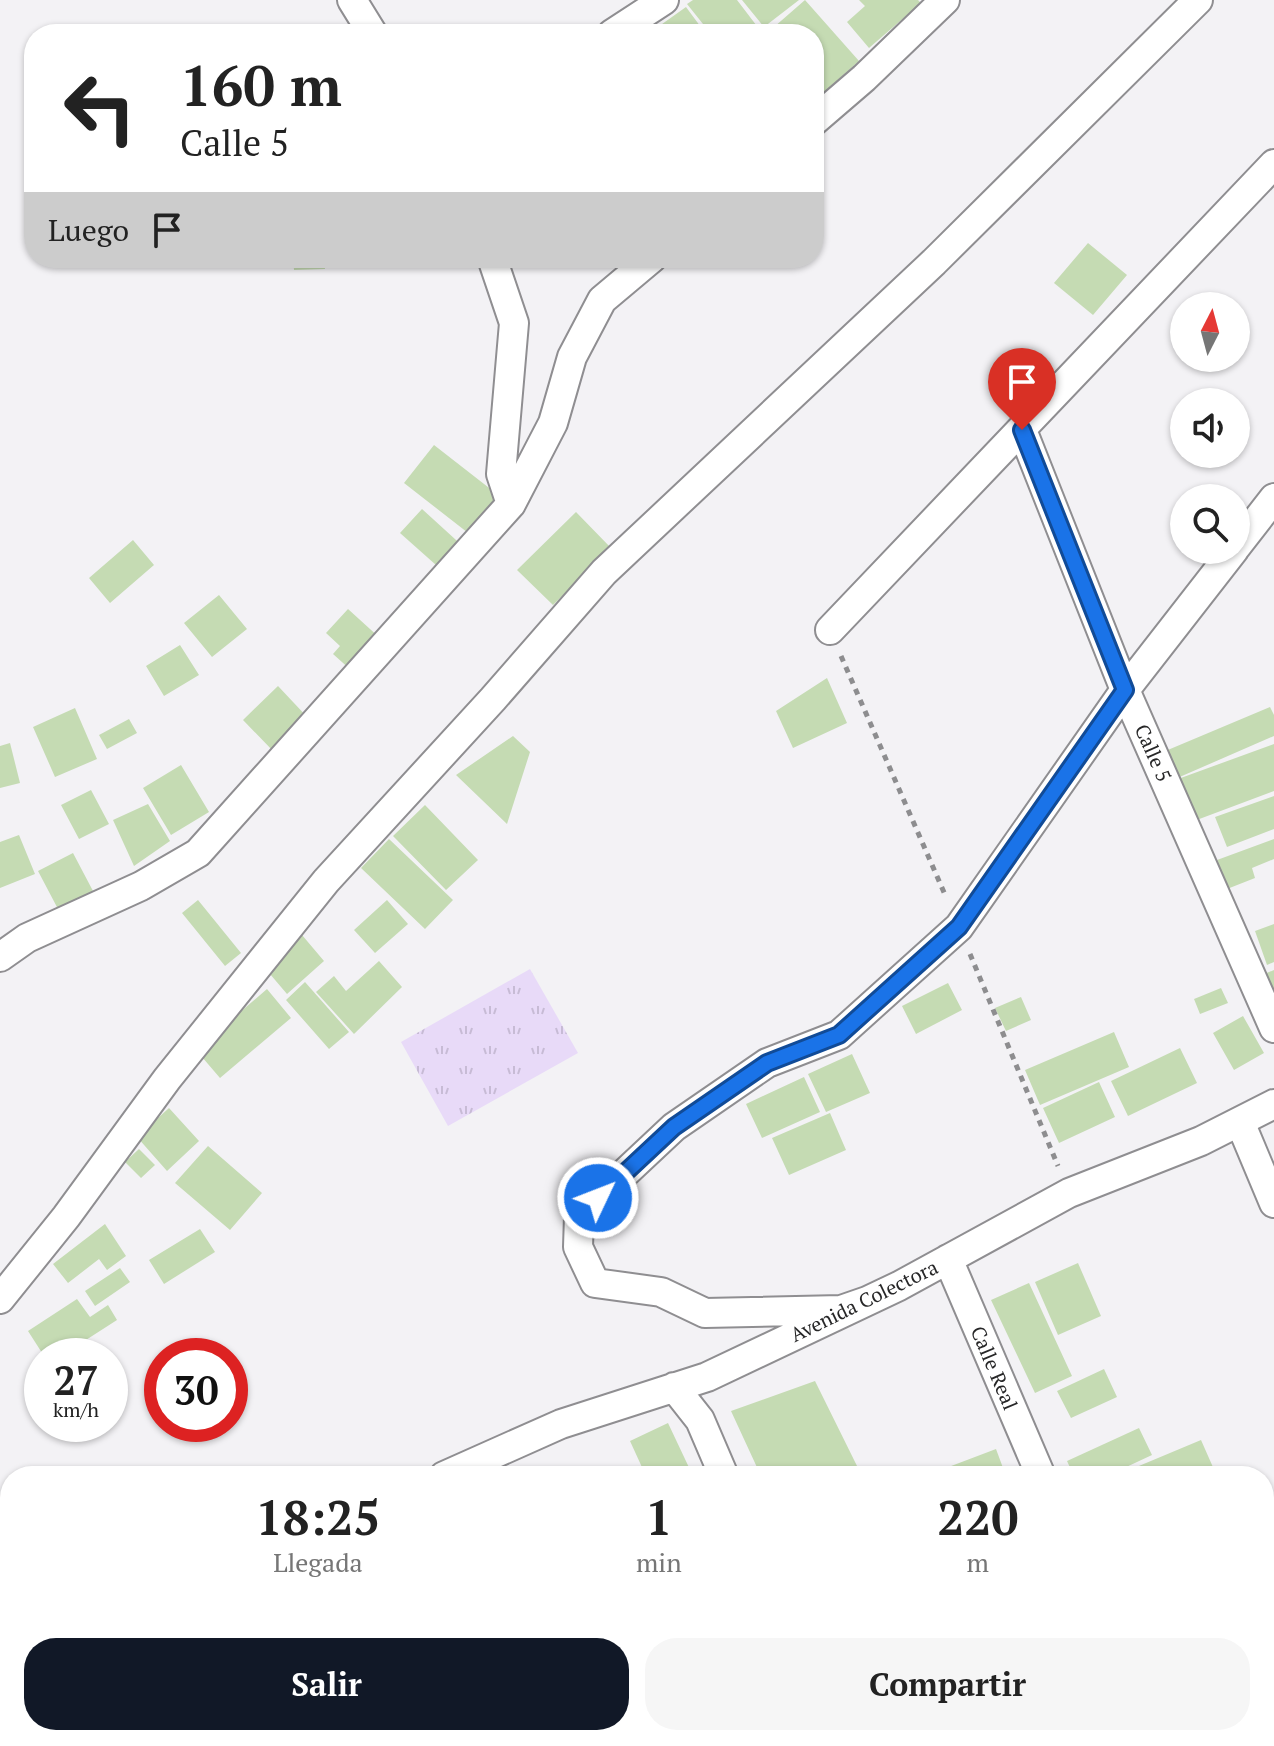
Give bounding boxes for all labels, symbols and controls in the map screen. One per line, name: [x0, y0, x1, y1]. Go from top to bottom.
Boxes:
text: 160 m: [180, 48, 342, 122]
icon: left: [48, 56, 152, 160]
text: Calle 5: [180, 119, 289, 166]
icon: arrive: [145, 208, 189, 252]
text: Luego: [48, 210, 129, 250]
north arrow: [1170, 292, 1250, 372]
map controls: [1170, 292, 1250, 564]
pin: [988, 348, 1056, 430]
icon: arrive: [1000, 360, 1044, 404]
button: sound: [1170, 388, 1250, 468]
button: search: [1170, 484, 1250, 564]
street label: Calle 5: [1129, 720, 1178, 786]
position arrow: [556, 1156, 640, 1240]
street label: Avenida Colectora: [785, 1253, 942, 1348]
street label: Calle Real: [965, 1322, 1024, 1414]
speed limit sign: 30: [144, 1338, 248, 1442]
text: 27: [53, 1353, 99, 1406]
text: km/h: [53, 1396, 99, 1423]
text: 18:25: [255, 1485, 380, 1549]
text: 1: [645, 1485, 672, 1549]
text: 220: [937, 1485, 1019, 1549]
text: Llegada: [273, 1545, 363, 1579]
text: min: [636, 1545, 682, 1579]
text: m: [967, 1545, 989, 1579]
button: Salir: [24, 1638, 629, 1730]
button: Compartir: [645, 1638, 1250, 1730]

